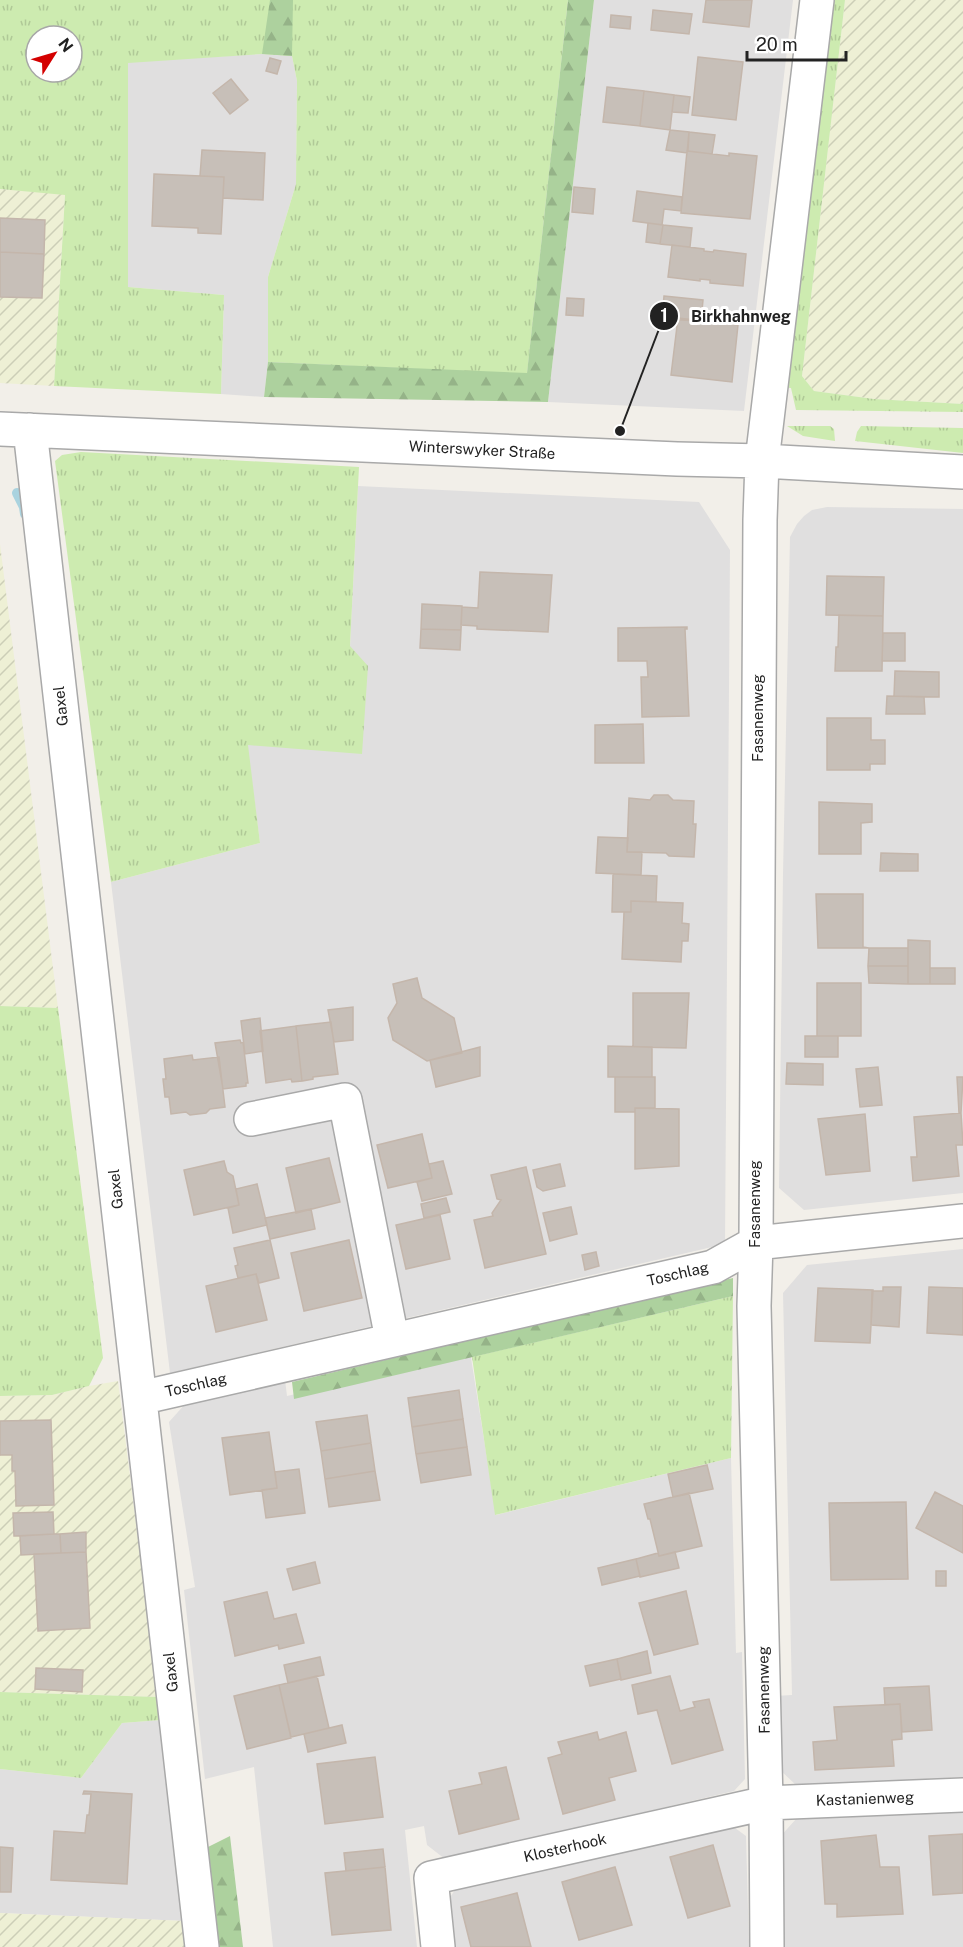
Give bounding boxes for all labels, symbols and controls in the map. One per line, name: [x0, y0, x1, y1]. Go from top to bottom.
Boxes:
north arrow: [24, 24, 84, 84]
scale bar: [747, 24, 846, 62]
text: 20 m: [756, 34, 798, 55]
text: N: [54, 35, 77, 56]
callout: Birkhahnweg: [649, 299, 803, 333]
text: 1: [660, 305, 668, 326]
text: Birkhahnweg: [691, 307, 791, 326]
street label: Winterswyker Straße: [408, 437, 556, 462]
street label: Fasanenweg: [749, 674, 766, 762]
street label: Gaxel: [50, 685, 71, 727]
street label: Fasanenweg: [746, 1160, 763, 1248]
street label: Gaxel: [105, 1168, 126, 1210]
street label: Toschlag: [645, 1258, 710, 1289]
street label: Toschlag: [163, 1369, 228, 1400]
street label: Fasanenweg: [754, 1646, 773, 1734]
street label: Gaxel: [160, 1651, 181, 1693]
street label: Kastanienweg: [815, 1788, 914, 1809]
street label: Klosterhook: [522, 1830, 608, 1865]

